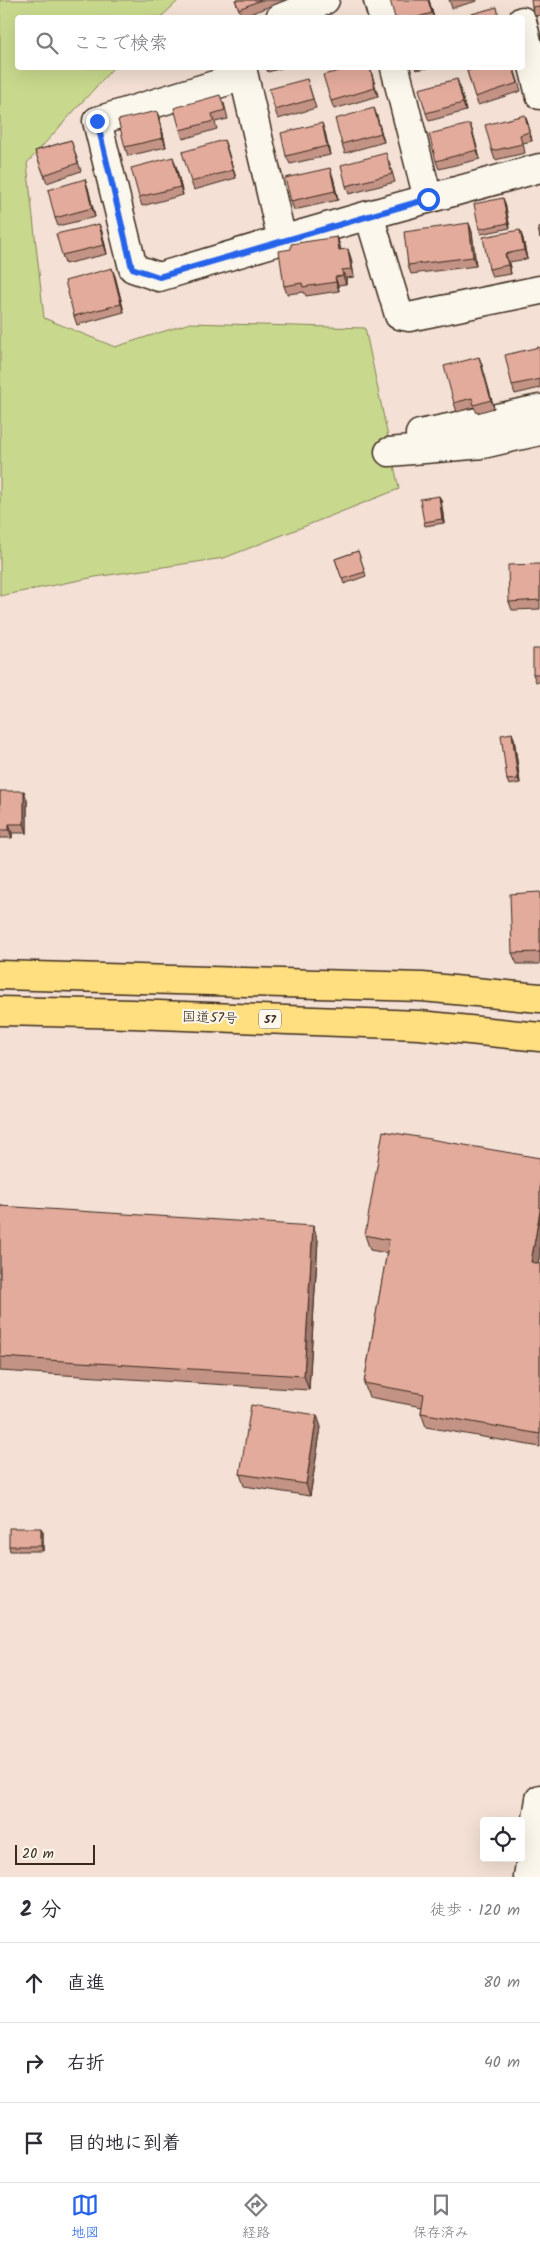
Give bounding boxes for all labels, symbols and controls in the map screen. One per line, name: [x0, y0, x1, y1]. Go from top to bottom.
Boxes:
search box: [15, 15, 525, 70]
icon: search: [33, 29, 61, 57]
text: ここで検索: [73, 29, 168, 59]
route end: [86, 110, 109, 133]
route start: [417, 188, 440, 211]
street label: 国道57号: [182, 1006, 238, 1030]
road number: 57: [259, 1010, 281, 1028]
map controls: [480, 1817, 525, 1862]
button: locate: [480, 1817, 525, 1862]
scale bar: [15, 1842, 95, 1865]
text: 20 m: [22, 1843, 54, 1865]
text: 2 分: [20, 1894, 61, 1927]
text: 徒歩 · 120 m: [430, 1898, 520, 1923]
icon: ahead: [20, 1969, 48, 1997]
text: 直進: [67, 1969, 105, 1999]
text: 80 m: [483, 1970, 520, 1995]
icon: right: [20, 2049, 48, 2077]
text: 右折: [67, 2049, 105, 2079]
text: 40 m: [484, 2050, 520, 2075]
icon: arrive: [20, 2129, 48, 2157]
text: 目的地に到着: [67, 2129, 181, 2159]
tab: 地図: [71, 2191, 99, 2244]
tab: 経路: [242, 2191, 270, 2244]
tab: 保存済み: [413, 2191, 469, 2244]

